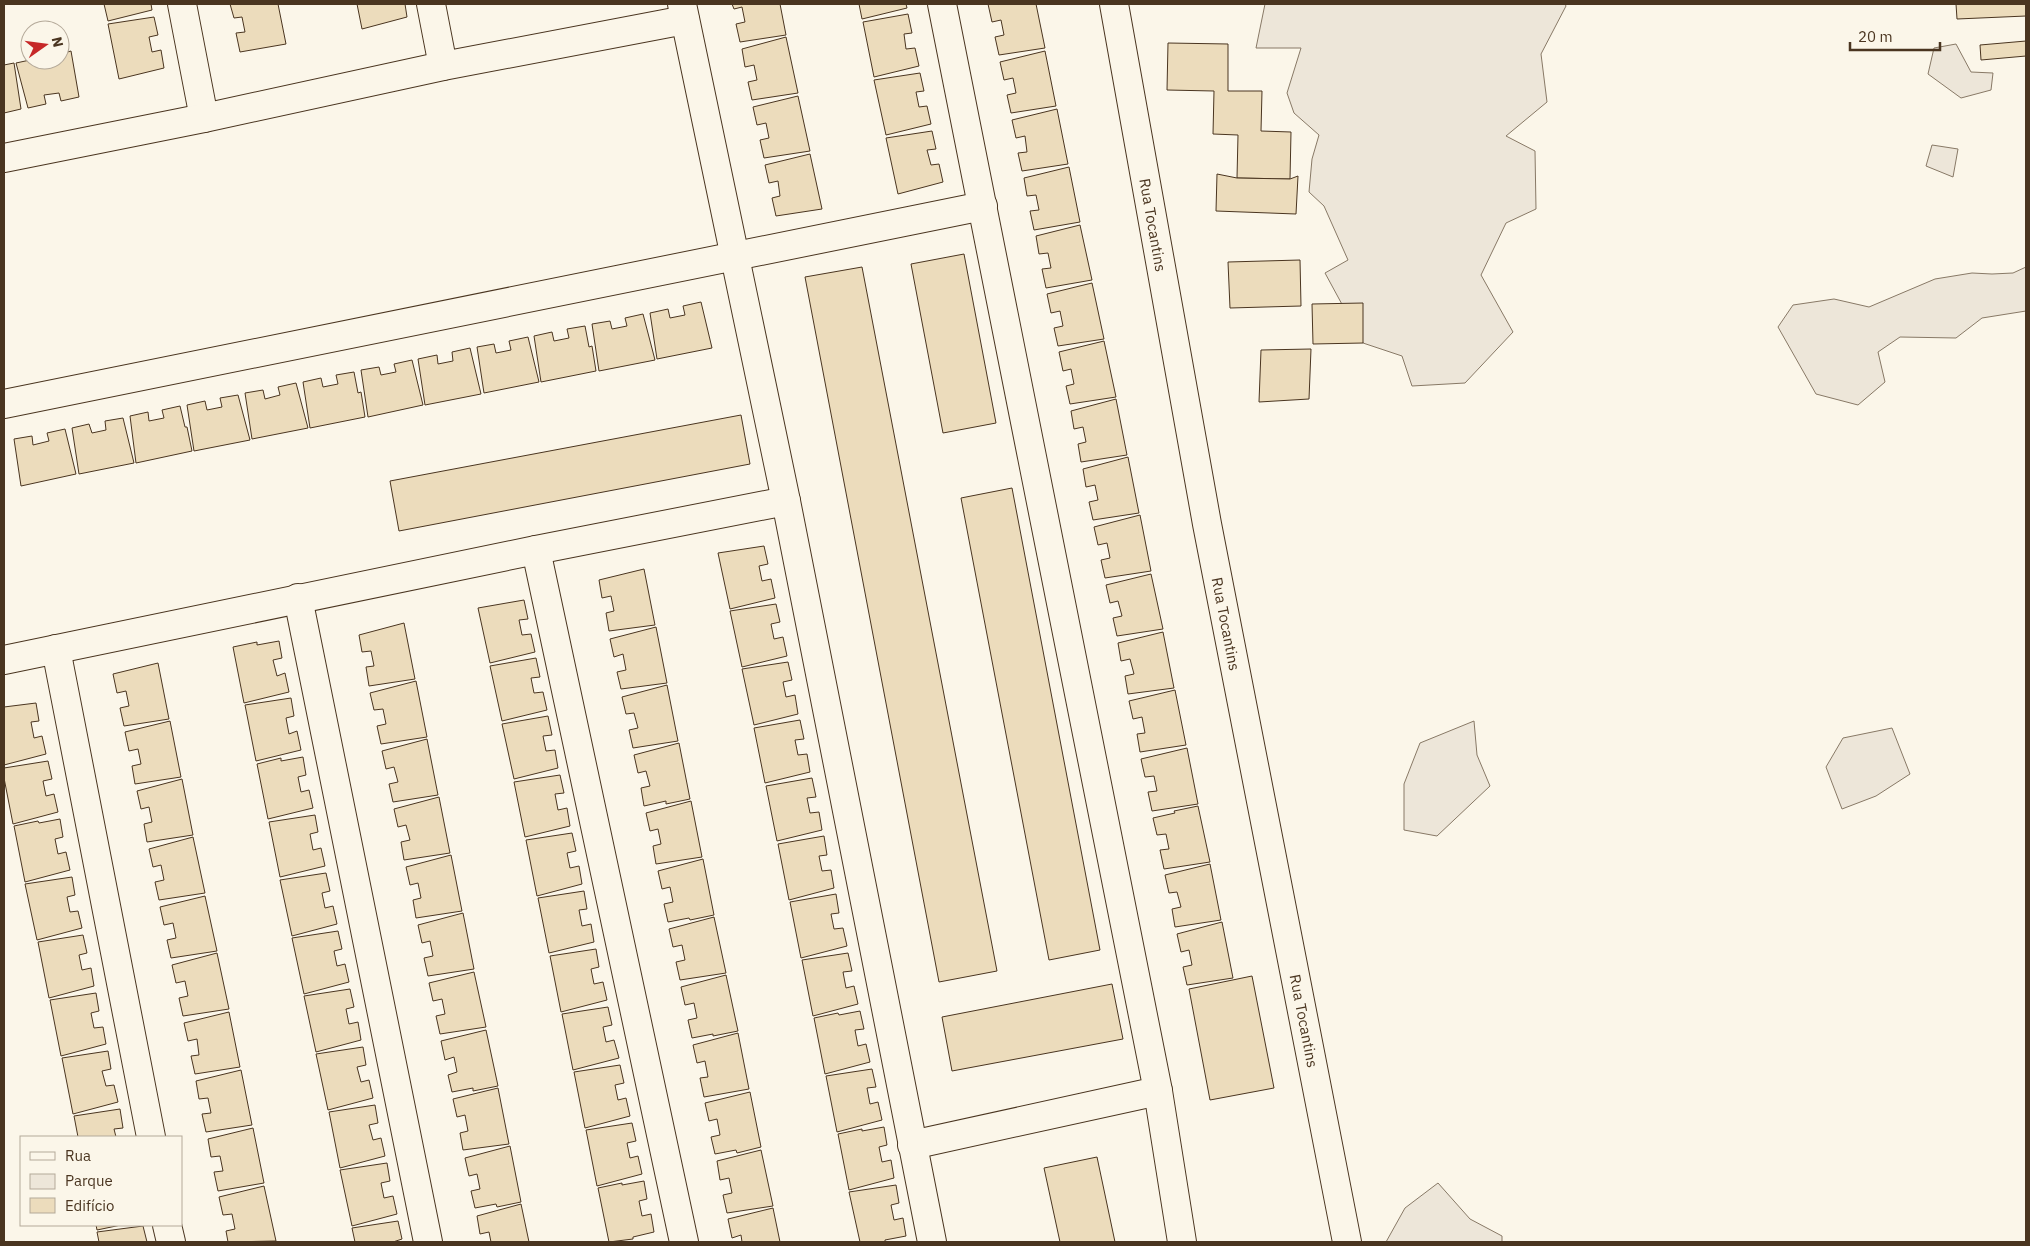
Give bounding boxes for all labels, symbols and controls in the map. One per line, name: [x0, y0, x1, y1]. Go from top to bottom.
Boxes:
north arrow: [20, 20, 70, 70]
scale bar: [1850, 20, 1940, 52]
text: 20 m: [1858, 27, 1893, 46]
text: N: [48, 35, 68, 49]
street label: Rua Tocantins: [1135, 177, 1171, 273]
street label: Rua Tocantins: [1208, 576, 1244, 672]
street label: Rua Tocantins: [1286, 973, 1322, 1069]
legend: [20, 1136, 182, 1226]
text: Rua: [65, 1146, 91, 1165]
text: Parque: [65, 1171, 113, 1190]
text: Edifício: [65, 1196, 114, 1215]

